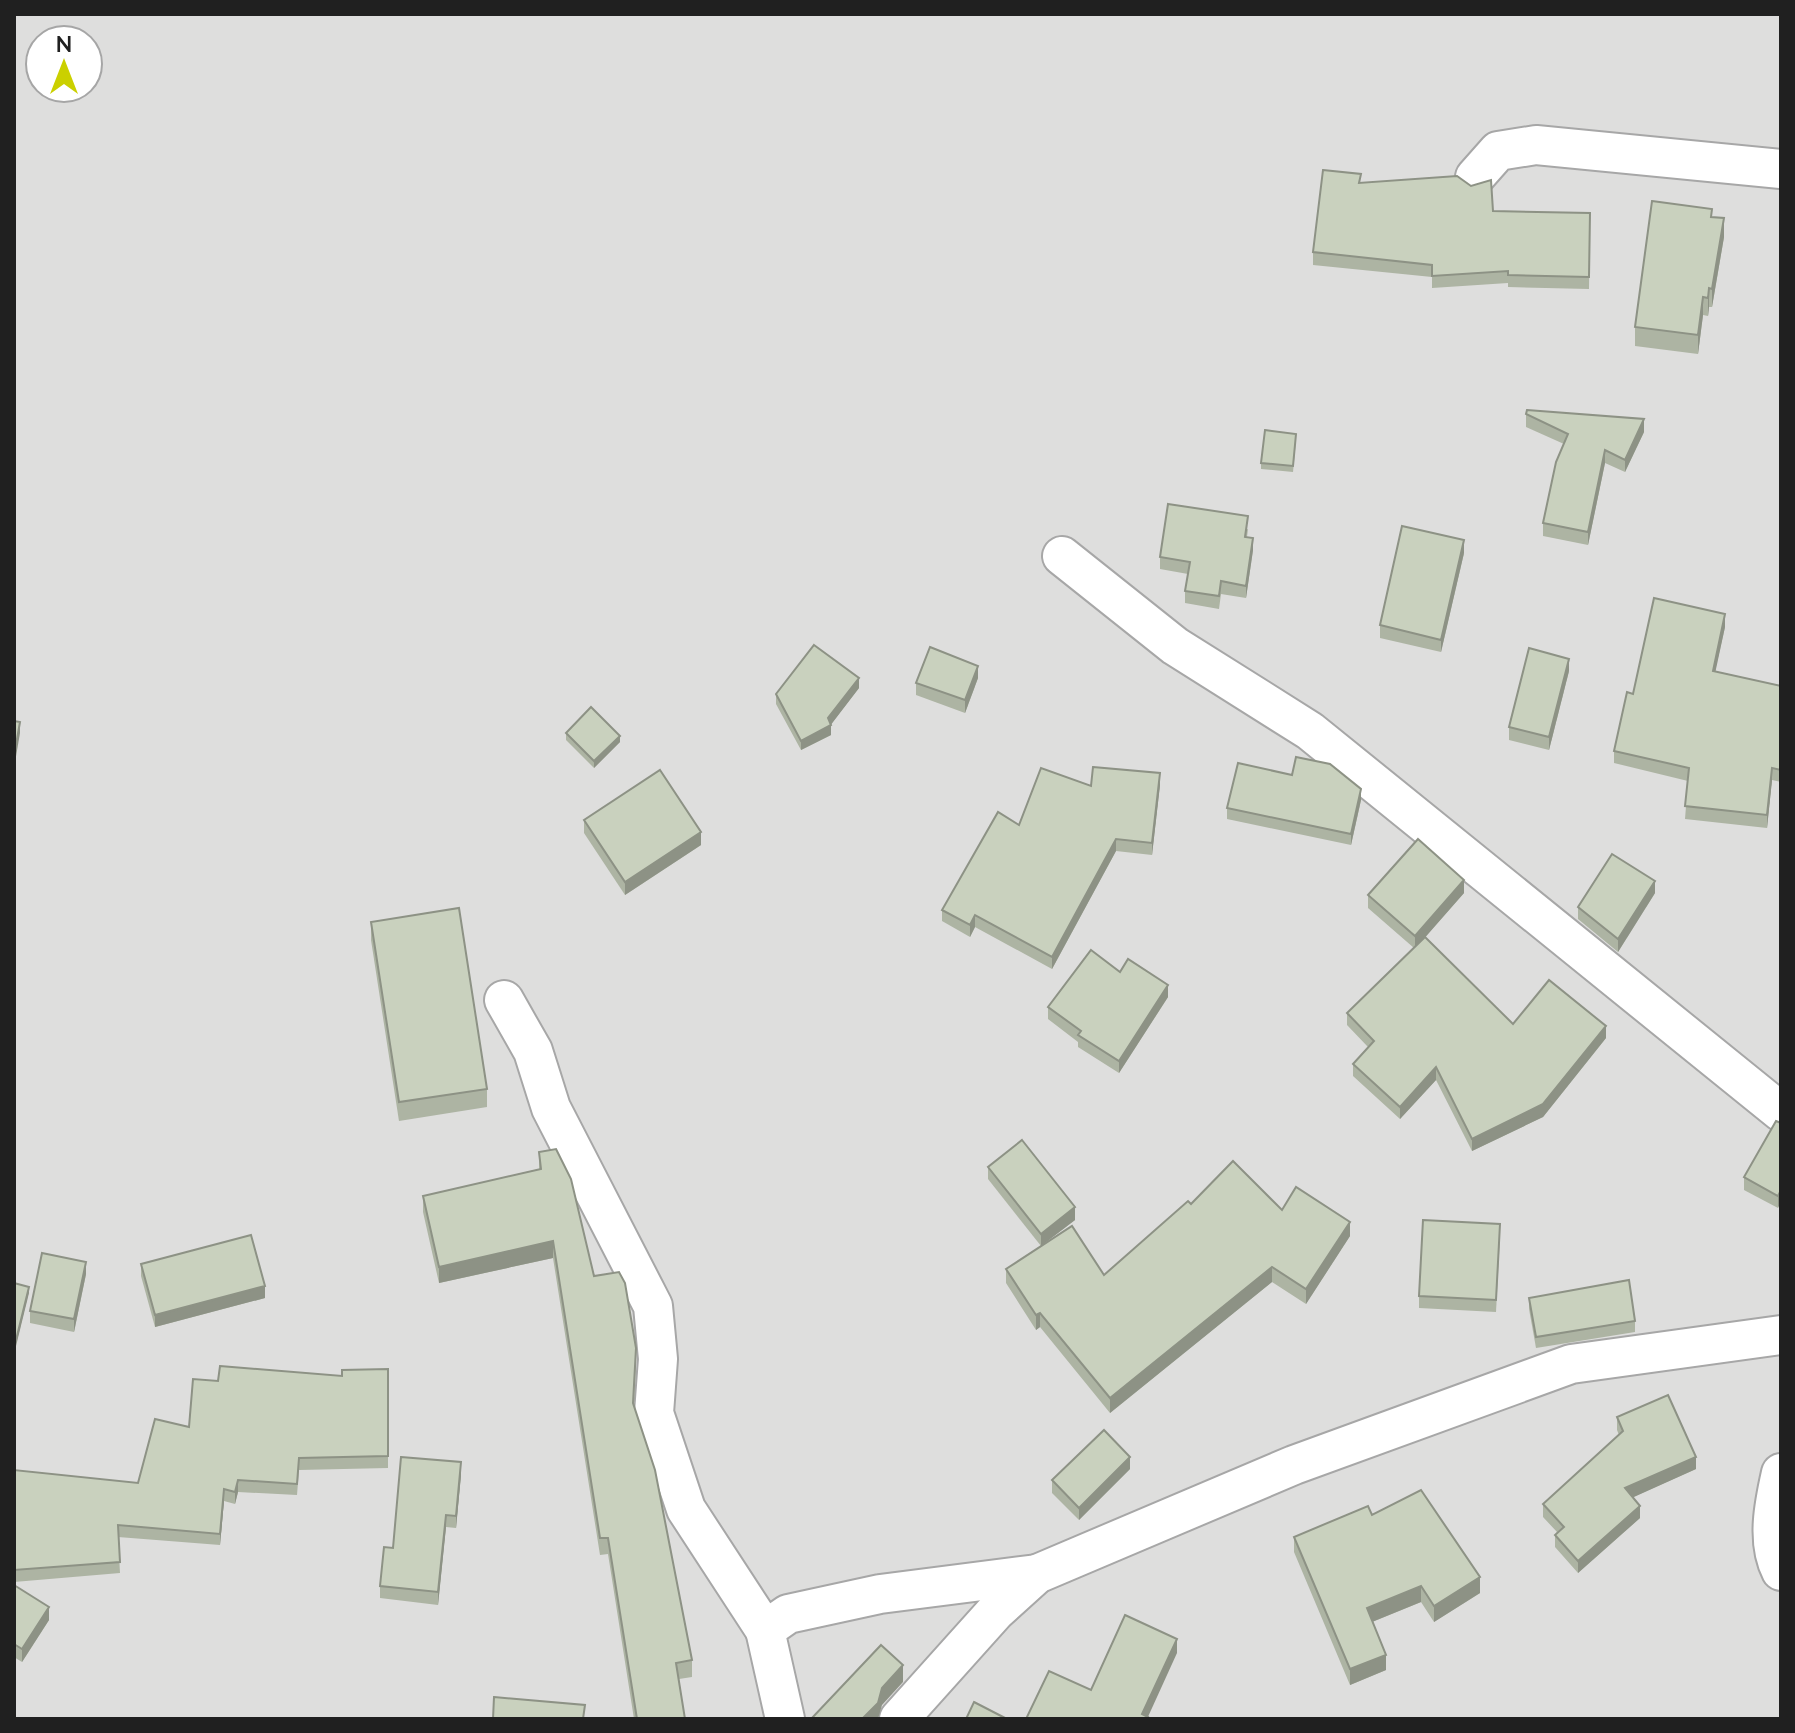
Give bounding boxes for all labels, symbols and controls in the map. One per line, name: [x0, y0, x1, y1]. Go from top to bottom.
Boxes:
north arrow: [24, 24, 104, 104]
text: N: [56, 30, 72, 60]

